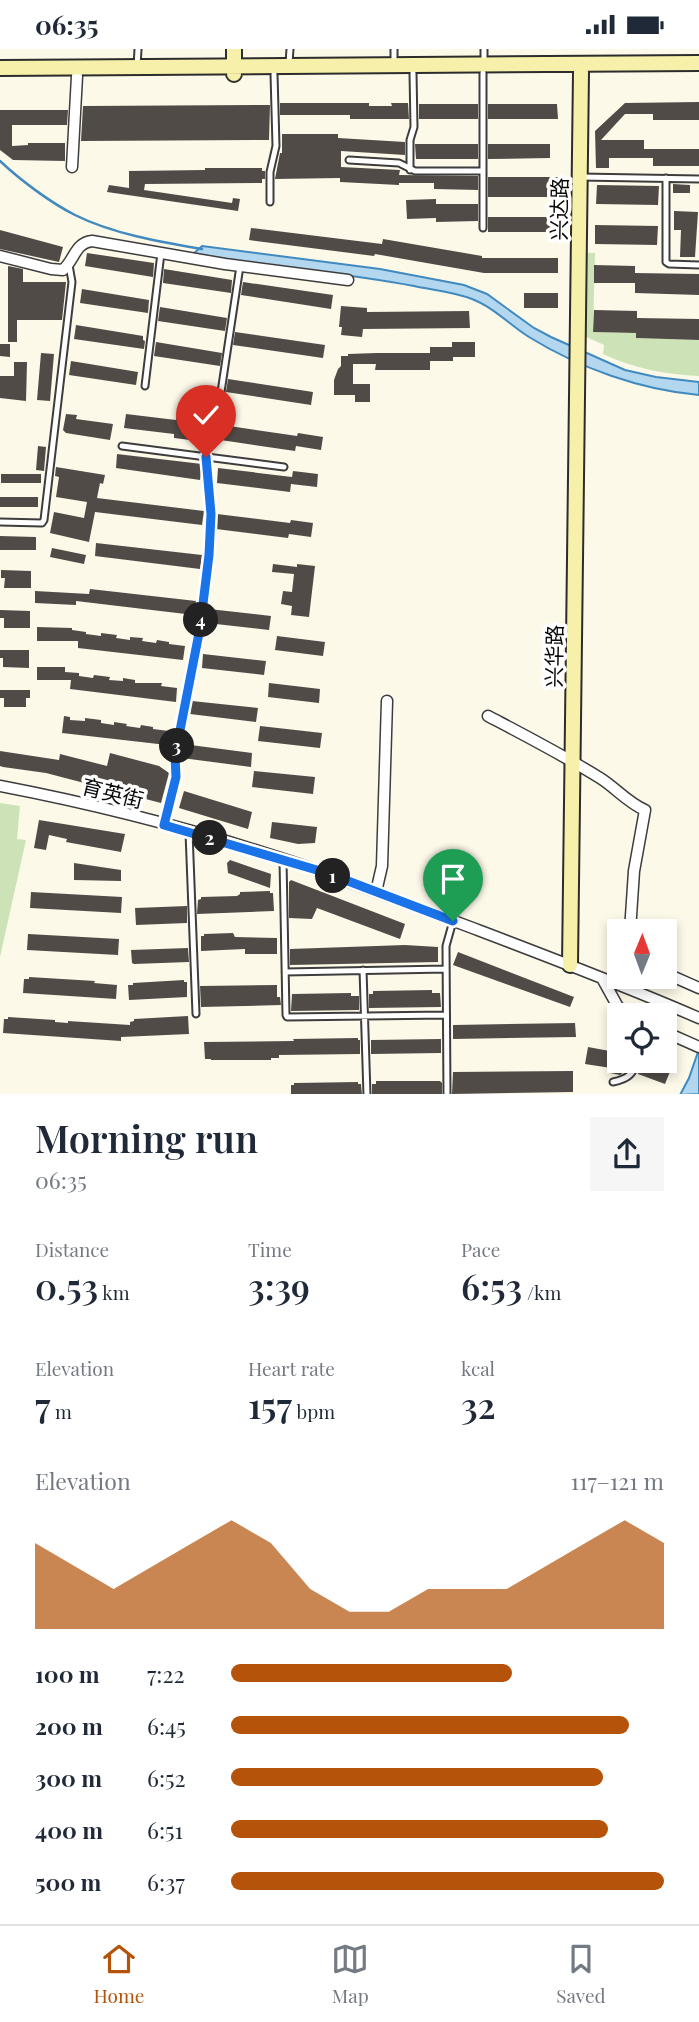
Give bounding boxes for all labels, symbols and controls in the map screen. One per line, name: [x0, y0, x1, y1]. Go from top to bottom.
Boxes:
text: 06:35: [35, 7, 99, 42]
street label: 兴达路: [543, 177, 573, 241]
pin: [176, 385, 236, 457]
icon: check: [187, 396, 225, 434]
pin: 4: [184, 603, 218, 637]
text: 4: [195, 606, 206, 632]
street label: 兴华路: [538, 624, 568, 688]
pin: 3: [160, 729, 194, 763]
text: 3: [172, 732, 181, 758]
street label: 育英街: [79, 771, 147, 813]
pin: 2: [192, 821, 228, 855]
text: 2: [205, 824, 214, 850]
pin: [423, 849, 483, 921]
pin: 1: [316, 859, 350, 893]
icon: arrive: [434, 860, 472, 898]
text: 1: [329, 862, 336, 888]
north arrow: [607, 919, 677, 989]
map controls: [607, 919, 677, 1073]
button: locate: [607, 1003, 677, 1073]
text: Morning run: [35, 1112, 258, 1163]
button: share: [590, 1117, 664, 1191]
text: 06:35: [35, 1164, 87, 1195]
text: Distance: [35, 1236, 109, 1262]
text: Time: [248, 1236, 292, 1262]
text: Pace: [461, 1236, 500, 1262]
text: 0.53: [35, 1262, 98, 1309]
text: 3:39: [248, 1262, 310, 1309]
text: 6:53: [461, 1262, 522, 1309]
text: km: [98, 1279, 130, 1305]
text: /km: [522, 1279, 561, 1305]
text: Elevation: [35, 1355, 114, 1381]
text: Heart rate: [248, 1355, 335, 1381]
text: kcal: [461, 1355, 495, 1381]
text: 7: [35, 1381, 50, 1428]
text: 157: [248, 1381, 292, 1428]
text: 32: [461, 1381, 495, 1428]
text: m: [50, 1398, 72, 1424]
text: bpm: [292, 1398, 335, 1424]
text: Elevation: [35, 1465, 131, 1496]
text: 117–121 m: [571, 1465, 664, 1496]
text: 100 m: [35, 1658, 100, 1689]
text: 7:22: [147, 1658, 185, 1689]
text: 200 m: [35, 1710, 103, 1741]
text: 6:45: [147, 1710, 186, 1741]
text: 300 m: [35, 1762, 102, 1793]
text: 6:52: [147, 1762, 186, 1793]
text: 400 m: [35, 1814, 103, 1845]
text: 6:51: [147, 1814, 183, 1845]
text: 500 m: [35, 1866, 101, 1897]
text: 6:37: [147, 1866, 185, 1897]
tab: Home: [93, 1940, 144, 2008]
tab: Map: [331, 1940, 369, 2008]
tab: Saved: [556, 1940, 606, 2008]

